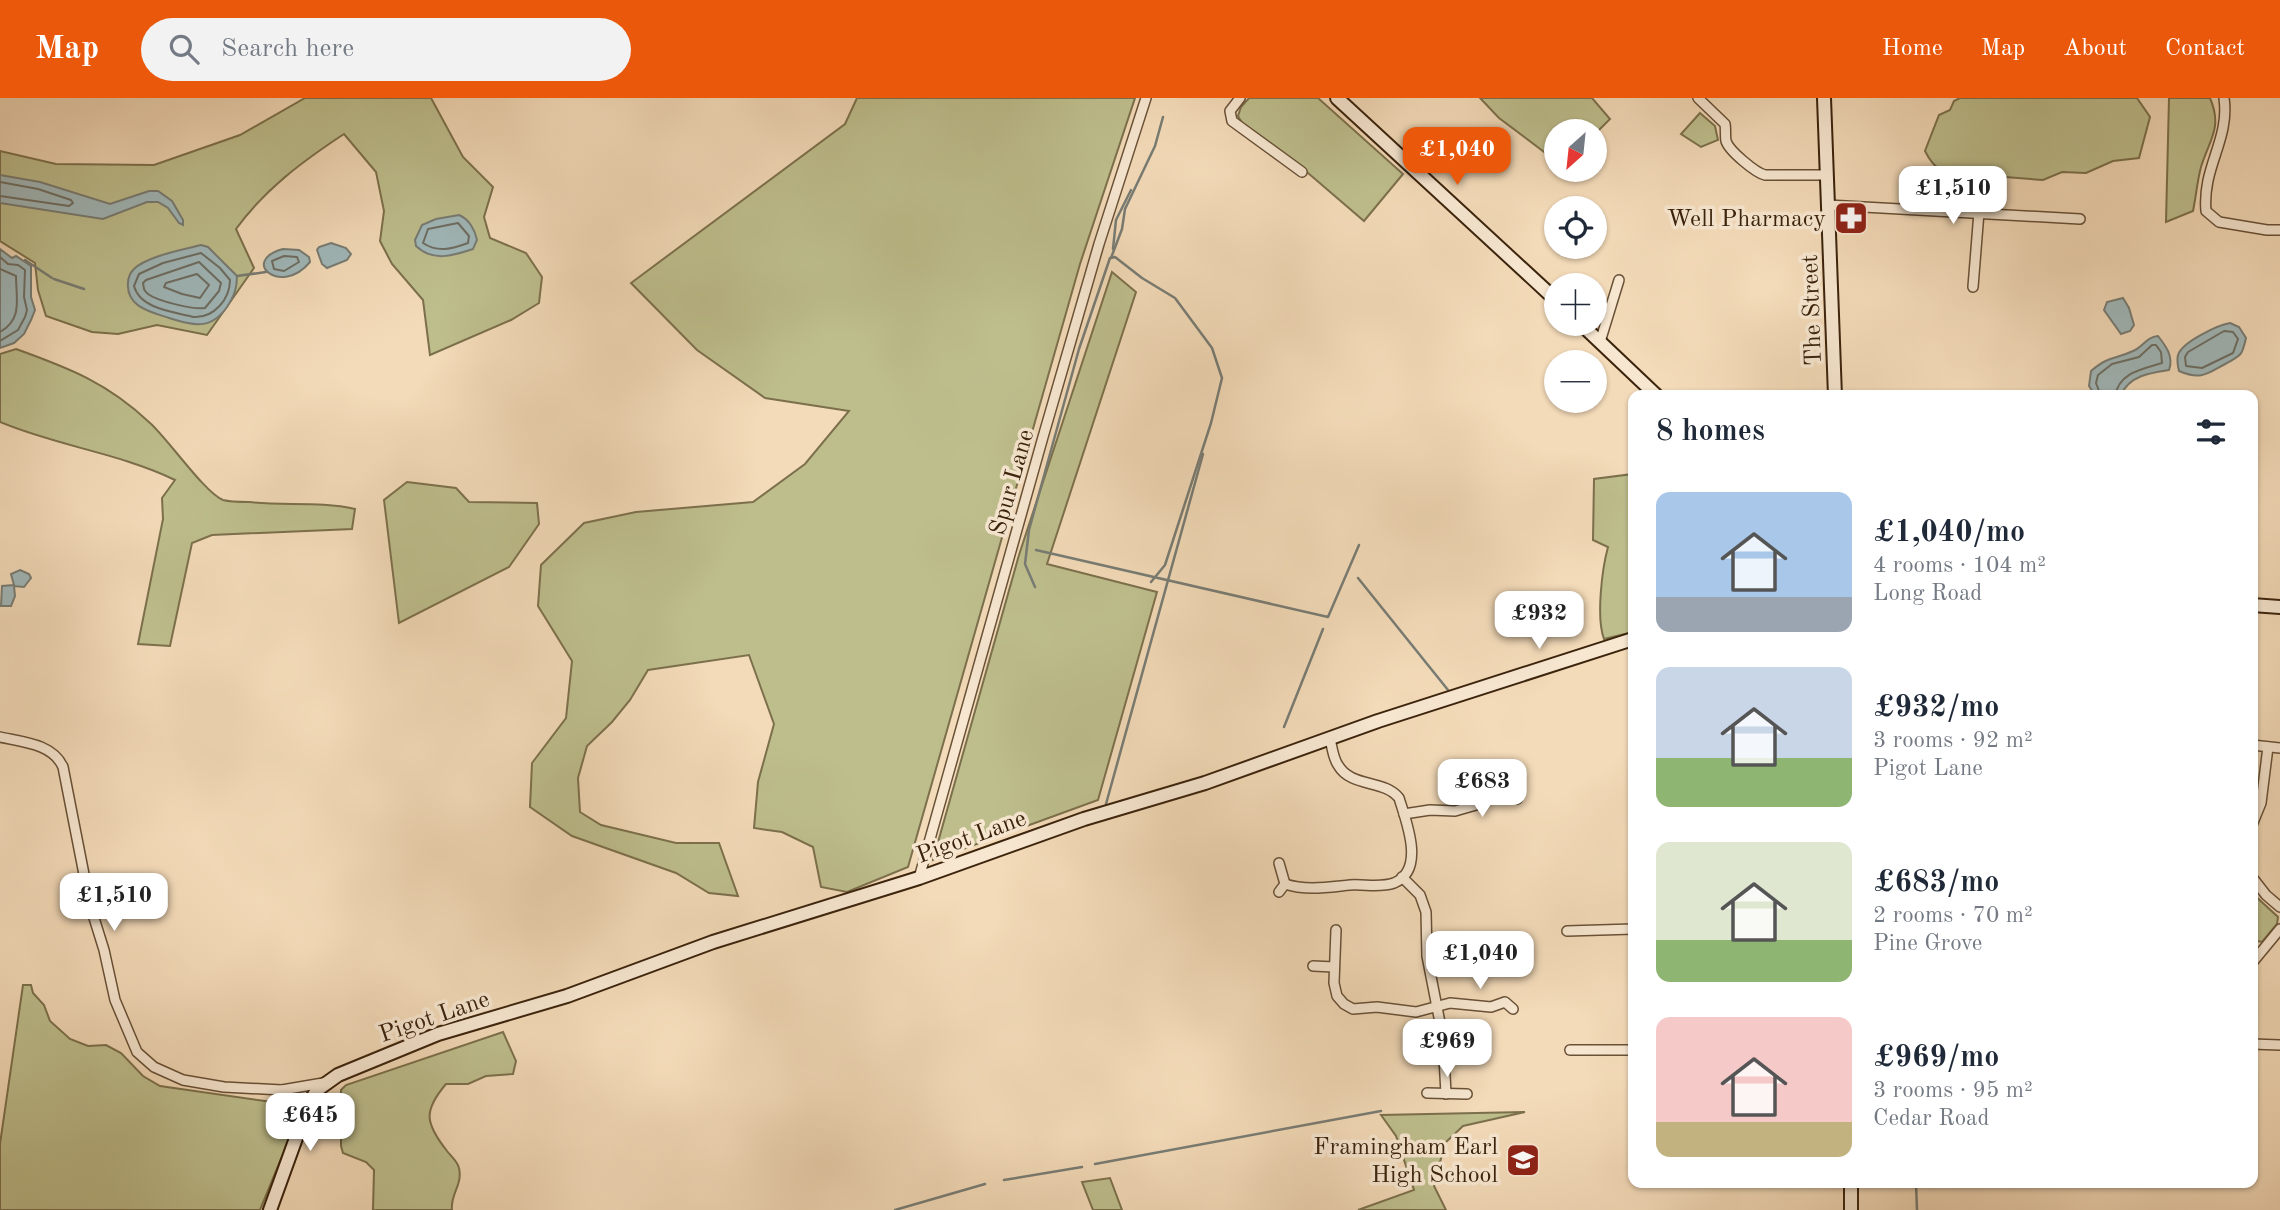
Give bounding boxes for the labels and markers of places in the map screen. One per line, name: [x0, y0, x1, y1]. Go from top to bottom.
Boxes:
pin: £1,040: [1400, 127, 1514, 187]
pin: £1,510: [1896, 166, 2010, 226]
pharmacy icon: Well Pharmacy: [1832, 199, 1870, 237]
place label: Well Pharmacy: [1667, 208, 1826, 232]
pin: £932: [1498, 592, 1580, 651]
pin: £683: [1441, 760, 1523, 819]
pin: £1,510: [57, 874, 171, 933]
pin: £1,040: [1423, 932, 1537, 991]
pin: £969: [1406, 1020, 1488, 1079]
pin: £645: [269, 1094, 351, 1153]
place label: Framingham Earl High School: [1313, 1136, 1498, 1188]
school or university icon: Framingham Earl High School: [1504, 1141, 1542, 1179]

